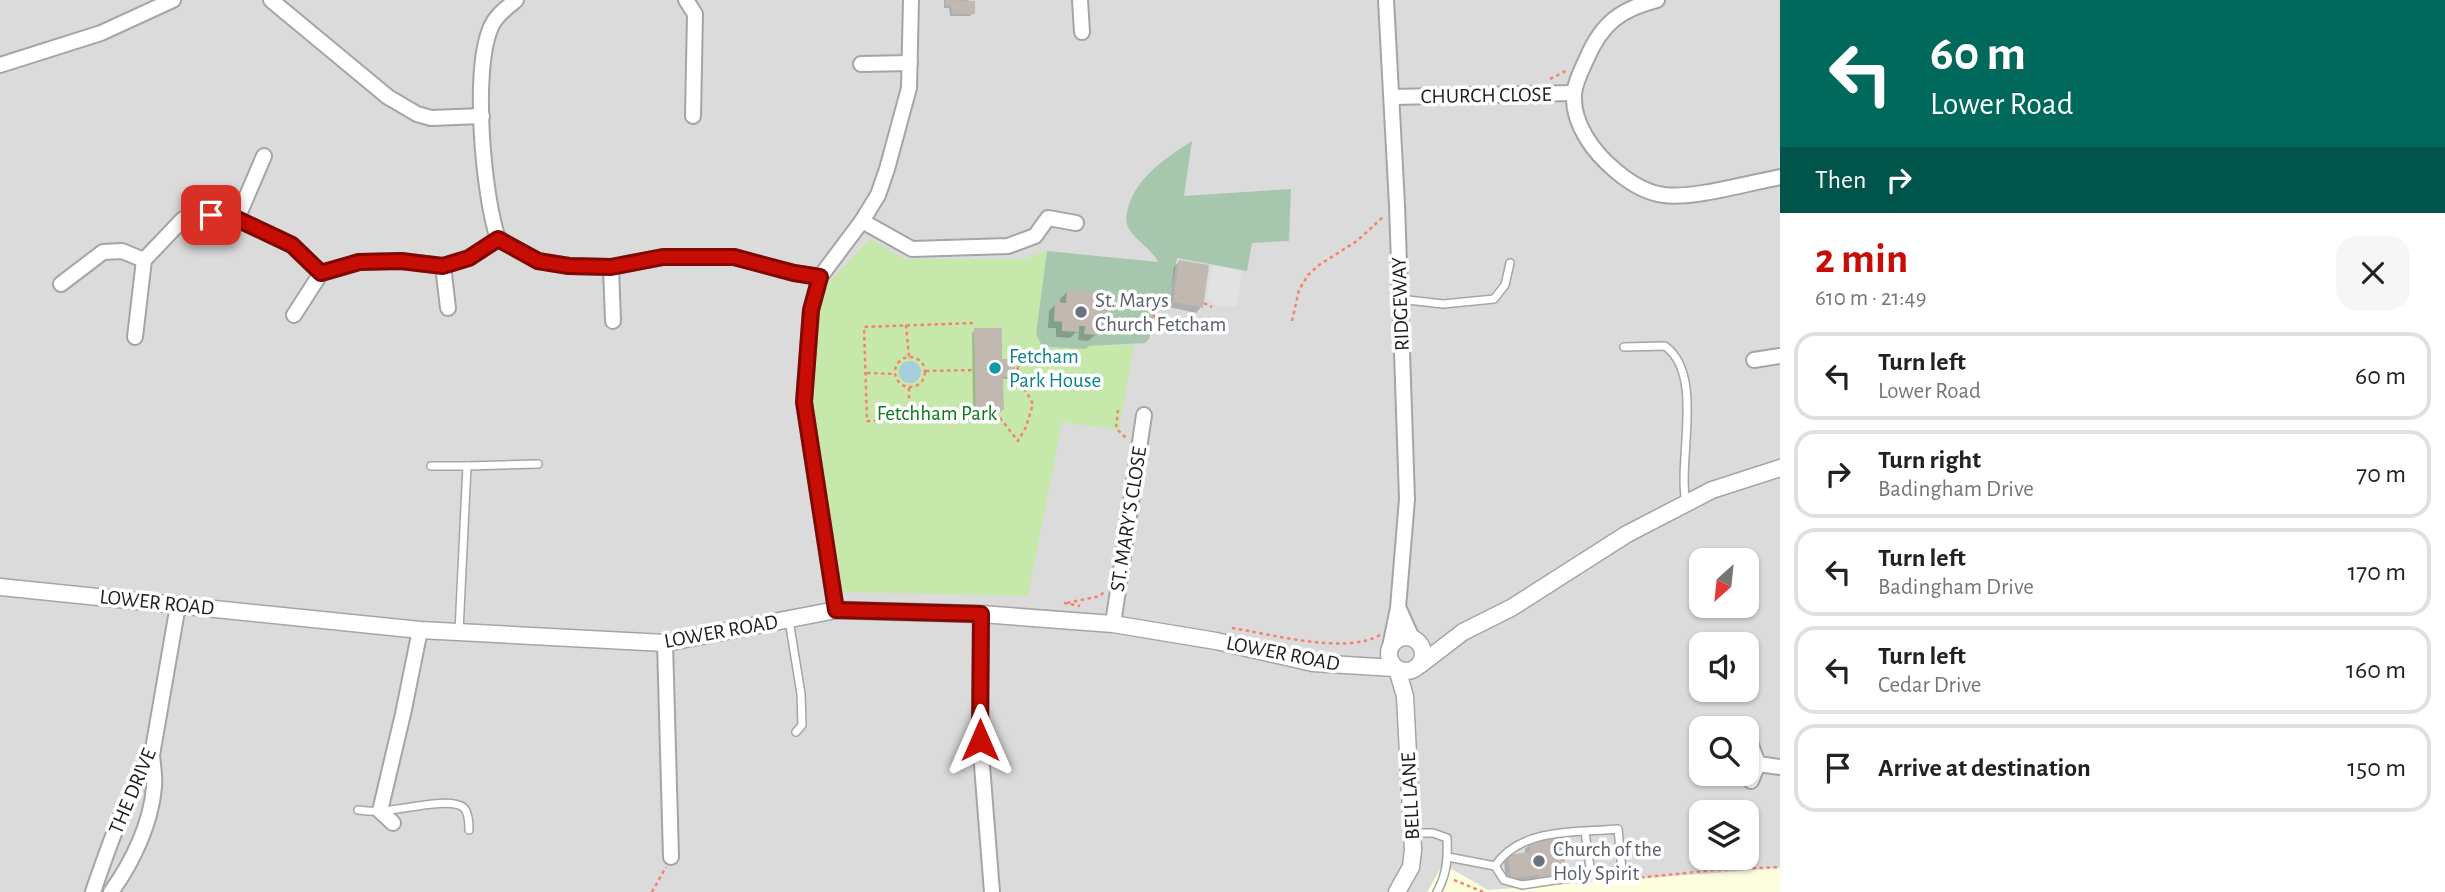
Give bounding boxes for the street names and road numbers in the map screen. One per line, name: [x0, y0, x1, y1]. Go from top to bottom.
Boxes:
street label: CHURCH CLOSE: [1420, 84, 1552, 107]
street label: RIDGEWAY: [1388, 257, 1413, 351]
street label: ST. MARY'S CLOSE: [1107, 445, 1150, 593]
street label: LOWER ROAD: [99, 586, 215, 619]
street label: LOWER ROAD: [663, 611, 780, 652]
street label: LOWER ROAD: [1224, 632, 1341, 675]
street label: THE DRIVE: [105, 745, 160, 837]
street label: BELL LANE: [1398, 752, 1423, 840]

